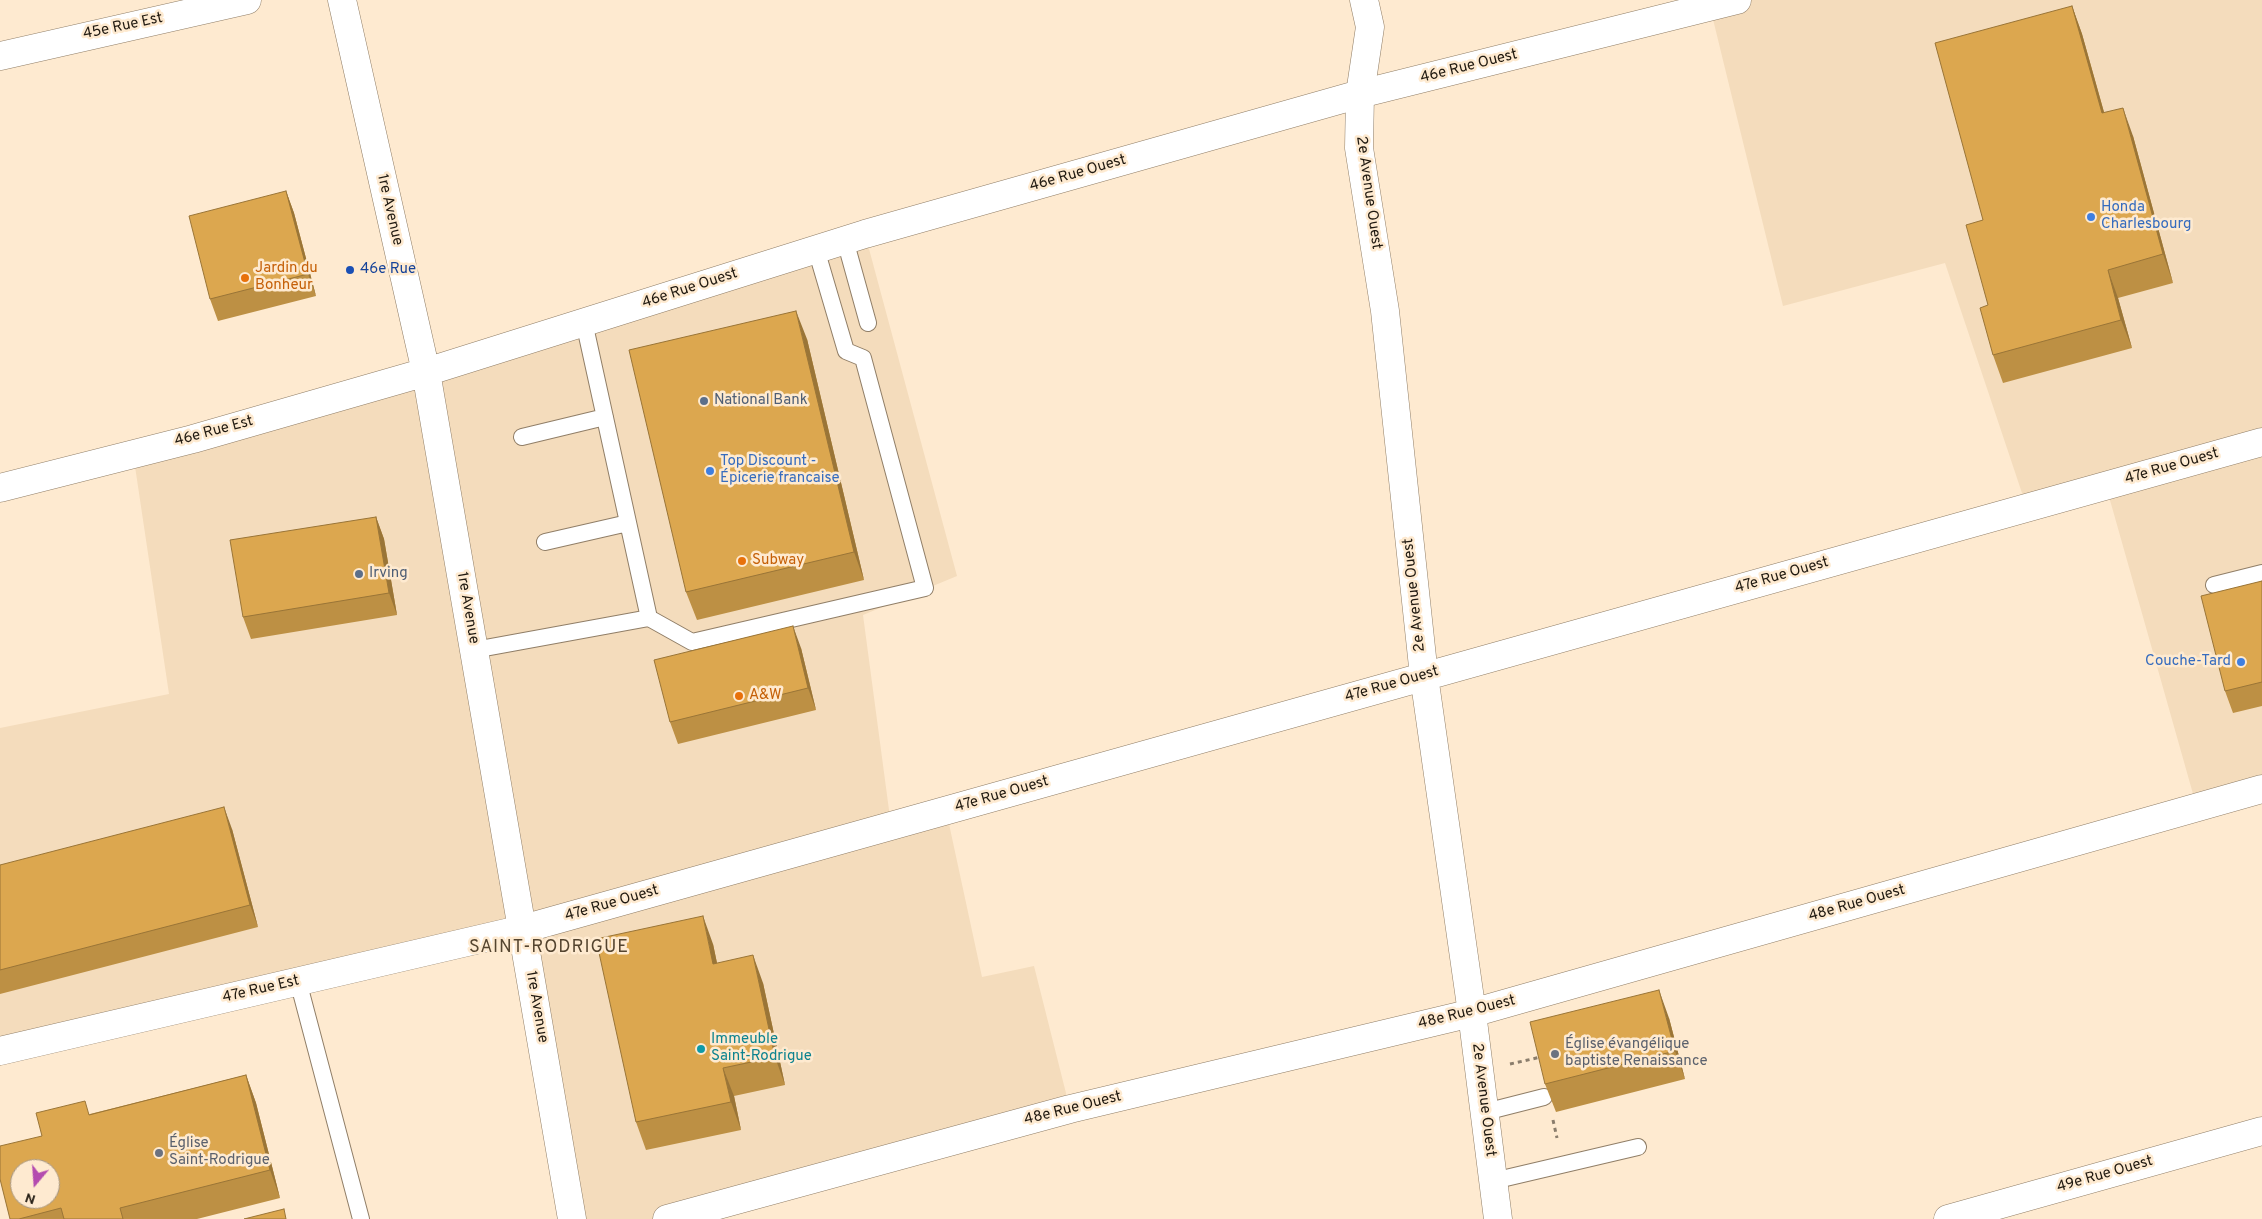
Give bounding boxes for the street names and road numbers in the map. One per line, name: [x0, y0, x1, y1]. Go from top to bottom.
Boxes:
street label: 45e Rue Est: [81, 10, 165, 44]
street label: 46e Rue Ouest: [1419, 46, 1519, 88]
street label: 2e Avenue Ouest: [1351, 135, 1385, 251]
street label: 46e Rue Ouest: [1028, 152, 1128, 196]
street label: 1re Avenue: [372, 173, 406, 247]
street label: 46e Rue Ouest: [640, 265, 740, 313]
street label: 46e Rue Est: [173, 413, 255, 451]
street label: 47e Rue Ouest: [2123, 445, 2221, 489]
street label: 2e Avenue Ouest: [1400, 537, 1430, 653]
street label: 47e Rue Ouest: [1733, 554, 1831, 598]
street label: 1re Avenue: [452, 571, 482, 645]
street label: 47e Rue Ouest: [1343, 663, 1441, 707]
street label: 47e Rue Ouest: [953, 773, 1051, 817]
street label: 47e Rue Ouest: [563, 882, 661, 926]
street label: 48e Rue Ouest: [1807, 882, 1907, 926]
street label: 1re Avenue: [521, 970, 551, 1044]
street label: 47e Rue Est: [221, 972, 301, 1008]
street label: 48e Rue Ouest: [1416, 992, 1518, 1034]
street label: 2e Avenue Ouest: [1467, 1042, 1499, 1158]
street label: 48e Rue Ouest: [1022, 1088, 1124, 1130]
street label: 49e Rue Ouest: [2055, 1153, 2155, 1197]

